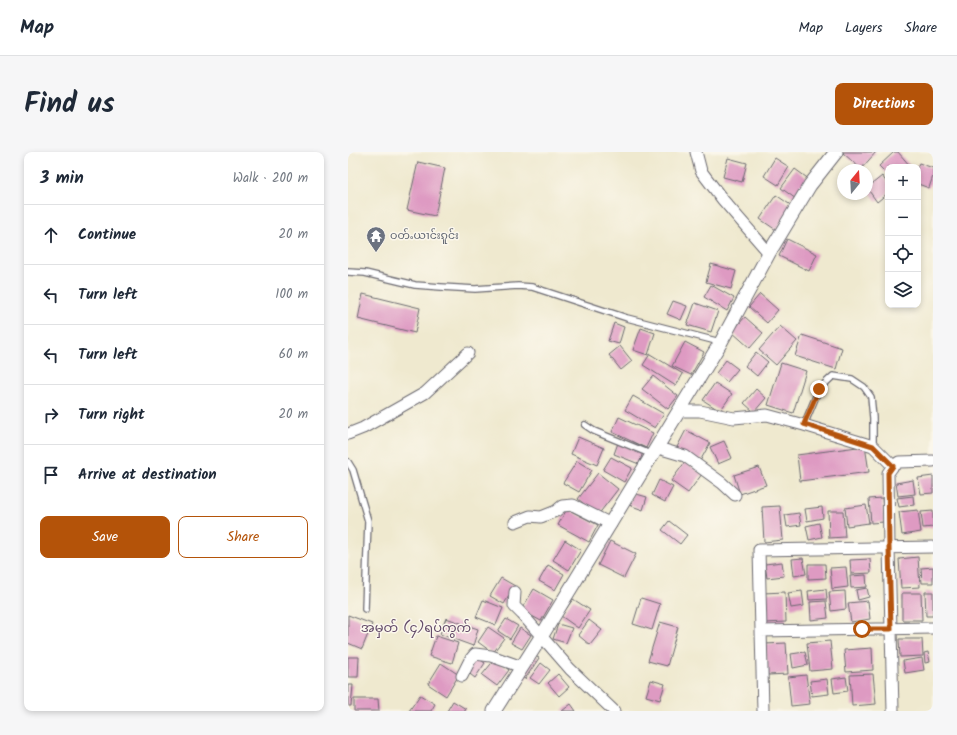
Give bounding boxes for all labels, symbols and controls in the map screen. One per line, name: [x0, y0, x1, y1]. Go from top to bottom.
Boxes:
text: Map: [20, 13, 54, 43]
text: Map: [799, 17, 823, 39]
text: Layers: [845, 17, 883, 39]
text: Share: [905, 17, 937, 39]
text: Find us: [24, 82, 115, 127]
button: Directions: [835, 83, 933, 125]
north arrow: [837, 164, 873, 200]
map controls: [885, 164, 921, 308]
button: +: [885, 164, 921, 200]
text: 3 min: [40, 165, 84, 192]
text: Walk · 200 m: [233, 168, 308, 189]
button: −: [885, 200, 921, 236]
text: Continue: [78, 223, 136, 247]
icon: ahead: [40, 224, 62, 246]
text: 20 m: [278, 224, 308, 245]
temple icon: ဝတ်ႉယၢင်းၵူင်း: [365, 225, 387, 253]
place label: ဝတ်ႉယၢင်းၵူင်း: [390, 227, 459, 245]
button: locate: [885, 236, 921, 272]
button: layers: [885, 272, 921, 308]
text: Turn left: [78, 283, 138, 307]
icon: left: [40, 284, 62, 306]
text: 100 m: [275, 284, 308, 305]
text: Turn left: [78, 343, 138, 367]
icon: left: [40, 344, 62, 366]
text: 60 m: [279, 344, 308, 365]
route end: [810, 380, 828, 398]
text: Turn right: [78, 403, 145, 427]
icon: right: [40, 404, 62, 426]
text: 20 m: [278, 404, 308, 425]
text: Arrive at destination: [78, 463, 217, 487]
icon: arrive: [40, 464, 62, 486]
button: Save: [40, 516, 170, 558]
button: Share: [178, 516, 308, 558]
district label: အမှတ် (၄)ရပ်ကွက်: [361, 618, 471, 639]
route start: [853, 620, 871, 638]

